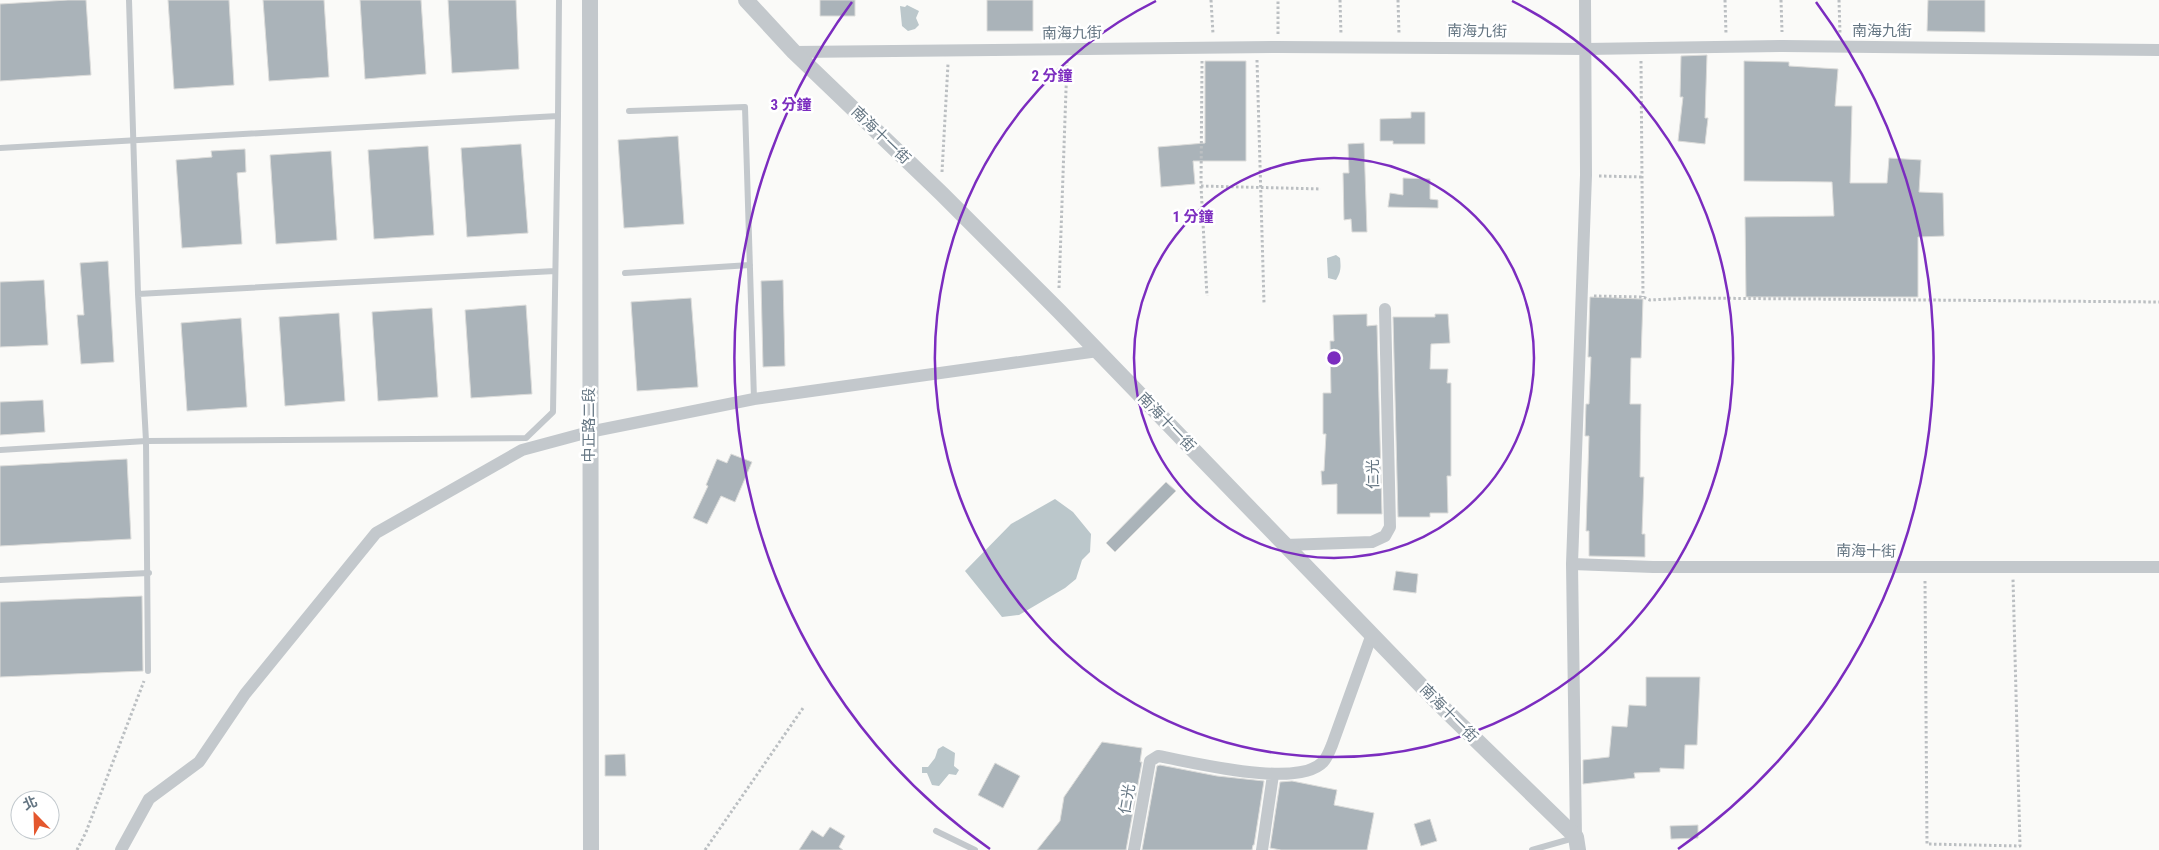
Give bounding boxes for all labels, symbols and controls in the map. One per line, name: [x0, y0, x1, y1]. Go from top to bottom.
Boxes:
street label: 南海九街: [1447, 21, 1507, 41]
street label: 南海九街: [1852, 22, 1912, 40]
street label: 南海九街: [1042, 23, 1102, 43]
text: 2 分鐘: [1031, 67, 1073, 85]
text: 3 分鐘: [770, 96, 812, 114]
street label: 南海十一街: [848, 102, 914, 168]
text: 1 分鐘: [1172, 208, 1214, 226]
centre of rings: [1325, 349, 1343, 367]
street label: 中正路二段: [580, 387, 598, 463]
street label: 南海十一街: [1134, 389, 1200, 455]
street label: 仁光: [1364, 459, 1382, 489]
street label: 南海十街: [1836, 541, 1896, 561]
street label: 南海十一街: [1416, 680, 1482, 746]
street label: 仁光: [1116, 783, 1138, 815]
north arrow: [10, 790, 60, 840]
text: 北: [20, 793, 39, 813]

